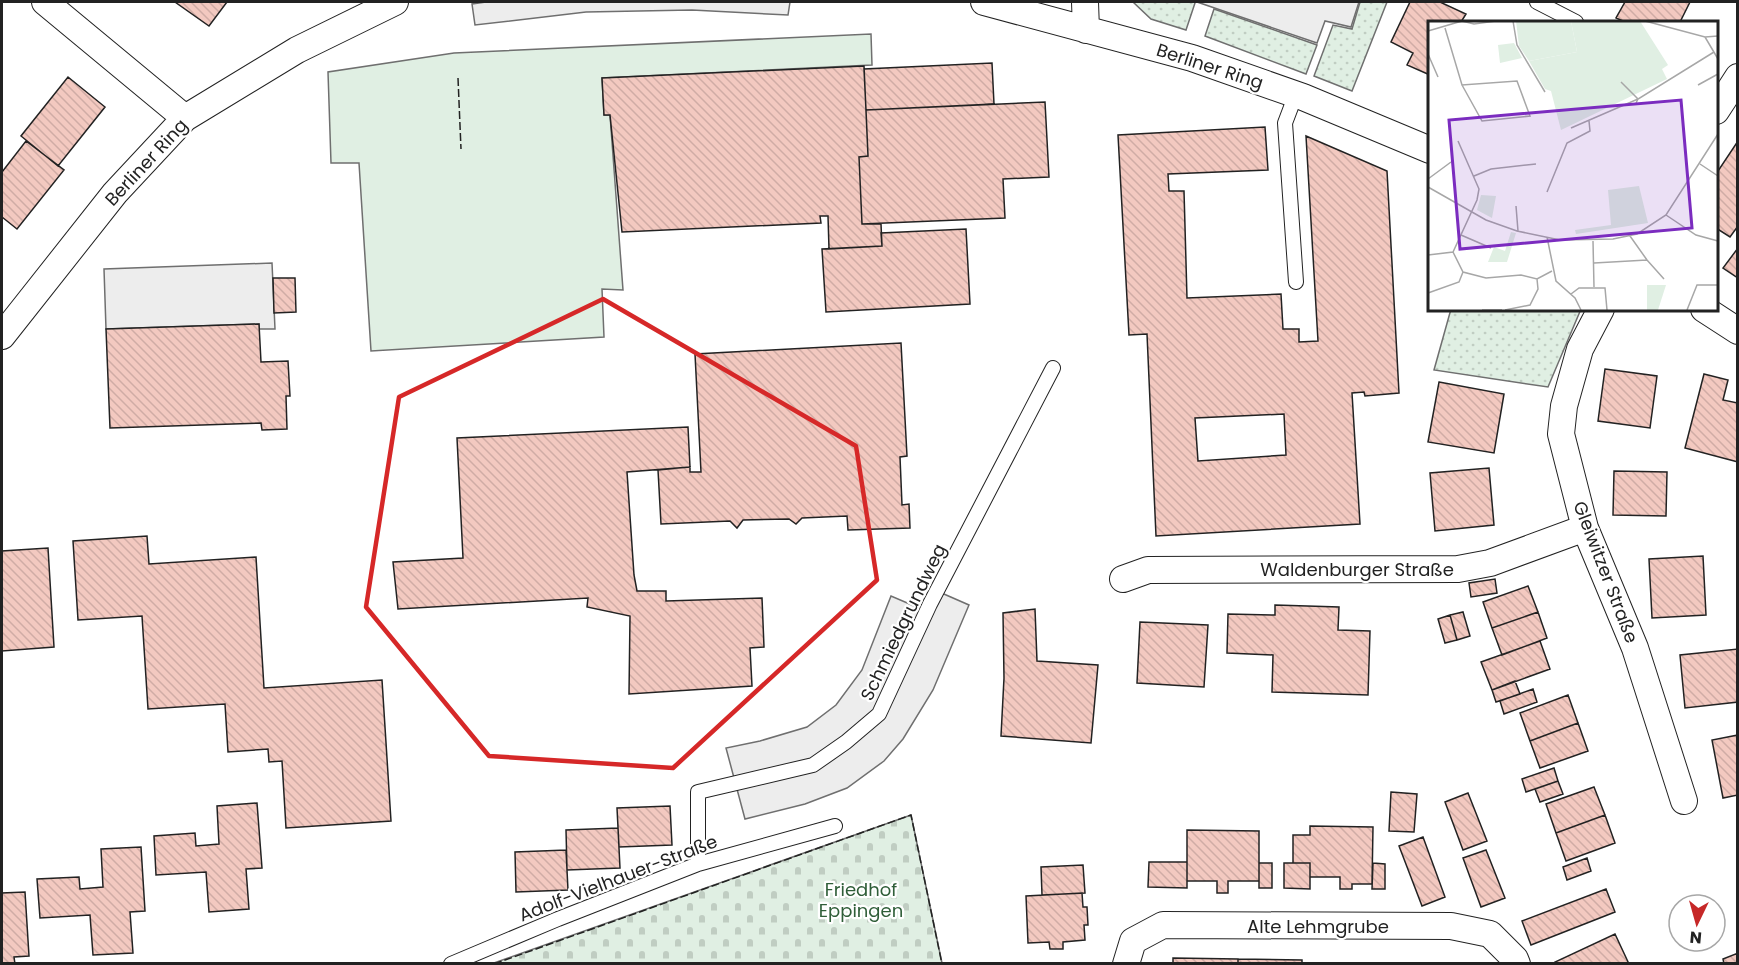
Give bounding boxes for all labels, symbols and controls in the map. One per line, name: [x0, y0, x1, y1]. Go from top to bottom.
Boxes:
inset map: [1428, 21, 1718, 310]
street label: Berliner Ring: [1153, 37, 1267, 95]
street label: Berliner Ring: [99, 113, 193, 211]
street label: Gleiwitzer Straße: [1567, 497, 1645, 647]
street label: Schmiedgrundweg: [854, 539, 952, 705]
street label: Waldenburger Straße: [1260, 557, 1454, 582]
street label: Adolf-Vielhauer-Straße: [515, 829, 721, 927]
park label: Friedhof Eppingen: [819, 877, 903, 923]
north arrow: [1667, 893, 1727, 953]
street label: Alte Lehmgrube: [1247, 914, 1389, 939]
text: N: [1689, 925, 1703, 949]

